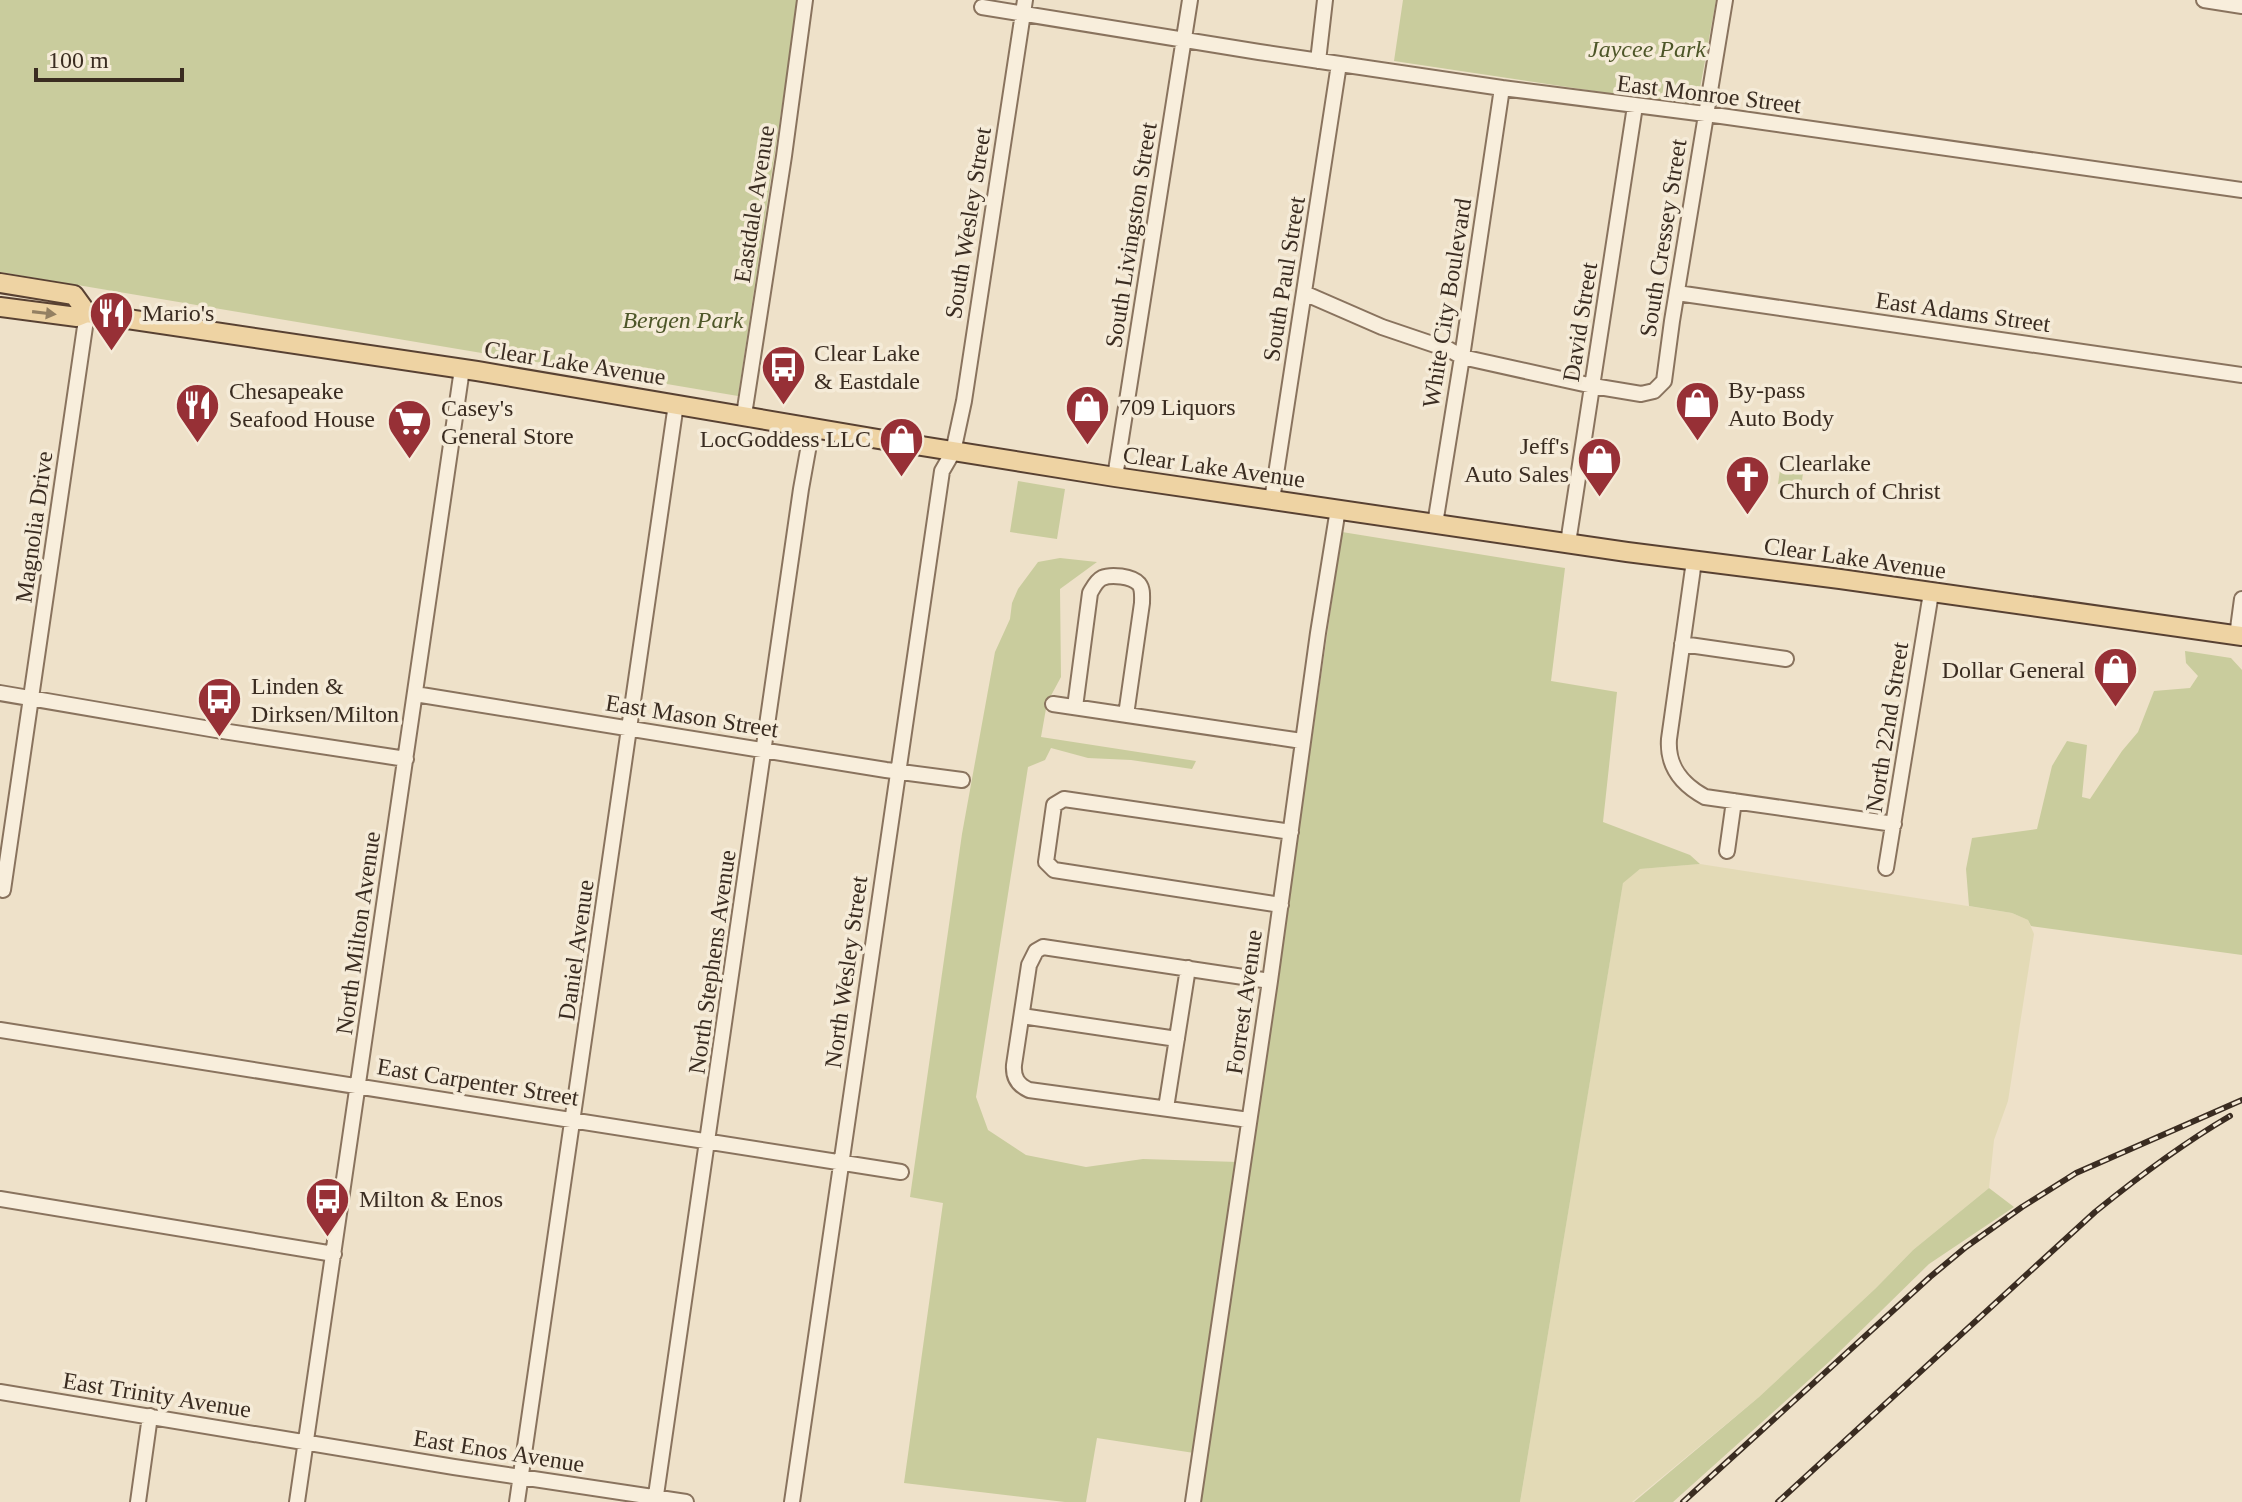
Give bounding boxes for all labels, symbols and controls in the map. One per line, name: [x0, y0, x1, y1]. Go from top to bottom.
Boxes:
scale bar: [36, 32, 182, 82]
park label: Jaycee Park: [1588, 36, 1706, 62]
text: 100 m: [48, 47, 109, 73]
street label: East Monroe Street: [1615, 70, 1803, 118]
street label: South Livingston Street: [1100, 120, 1162, 350]
street label: Eastdale Avenue: [729, 124, 779, 284]
street label: South Wesley Street: [940, 125, 996, 321]
street label: South Cressey Street: [1635, 137, 1692, 339]
street label: South Paul Street: [1258, 194, 1310, 363]
street label: White City Boulevard: [1418, 196, 1476, 410]
street label: David Street: [1558, 260, 1602, 384]
street label: East Adams Street: [1874, 287, 2052, 337]
restaurant icon: Mario's: [87, 289, 135, 352]
place label: Mario's: [142, 300, 214, 326]
one-way arrow: [32, 307, 57, 320]
park label: Bergen Park: [622, 307, 744, 333]
street label: Clear Lake Avenue: [482, 336, 668, 390]
place label: Clear Lake & Eastdale: [814, 340, 920, 394]
bus stop icon: Clear Lake & Eastdale: [759, 343, 807, 406]
place label: By-pass Auto Body: [1728, 377, 1834, 431]
place label: Chesapeake Seafood House: [229, 378, 375, 432]
shop icon: By-pass Auto Body: [1673, 380, 1721, 443]
restaurant icon: Chesapeake Seafood House: [174, 381, 222, 444]
shop icon: 709 Liquors: [1064, 383, 1112, 446]
place label: 709 Liquors: [1119, 394, 1236, 420]
place label: Casey's General Store: [441, 395, 574, 449]
supermarket icon: Casey's General Store: [386, 398, 434, 461]
shop icon: LocGoddess LLC: [878, 415, 926, 478]
place label: LocGoddess LLC: [700, 426, 871, 452]
place label: Jeff's Auto Sales: [1464, 433, 1569, 487]
shop icon: Jeff's Auto Sales: [1576, 436, 1624, 499]
street label: Clear Lake Avenue: [1121, 441, 1307, 493]
street label: Magnolia Drive: [11, 450, 57, 604]
place label: Clearlake Church of Christ: [1779, 450, 1941, 504]
church icon: Clearlake Church of Christ: [1724, 453, 1772, 516]
street label: Clear Lake Avenue: [1762, 532, 1948, 584]
street label: North 22nd Street: [1861, 640, 1913, 814]
shop icon: Dollar General: [2092, 646, 2140, 709]
place label: Dollar General: [1942, 657, 2085, 683]
place label: Linden & Dirksen/Milton: [251, 673, 399, 727]
bus stop icon: Linden & Dirksen/Milton: [196, 676, 244, 739]
street label: East Mason Street: [604, 690, 781, 743]
street label: North Milton Avenue: [331, 830, 385, 1036]
street label: North Stephens Avenue: [683, 848, 741, 1076]
street label: North Wesley Street: [820, 874, 872, 1070]
street label: Daniel Avenue: [553, 878, 599, 1022]
street label: Forrest Avenue: [1221, 928, 1267, 1076]
street label: East Carpenter Street: [375, 1053, 581, 1111]
bus stop icon: Milton & Enos: [304, 1175, 352, 1238]
place label: Milton & Enos: [359, 1186, 503, 1212]
street label: East Trinity Avenue: [61, 1367, 253, 1423]
street label: East Enos Avenue: [412, 1425, 586, 1477]

